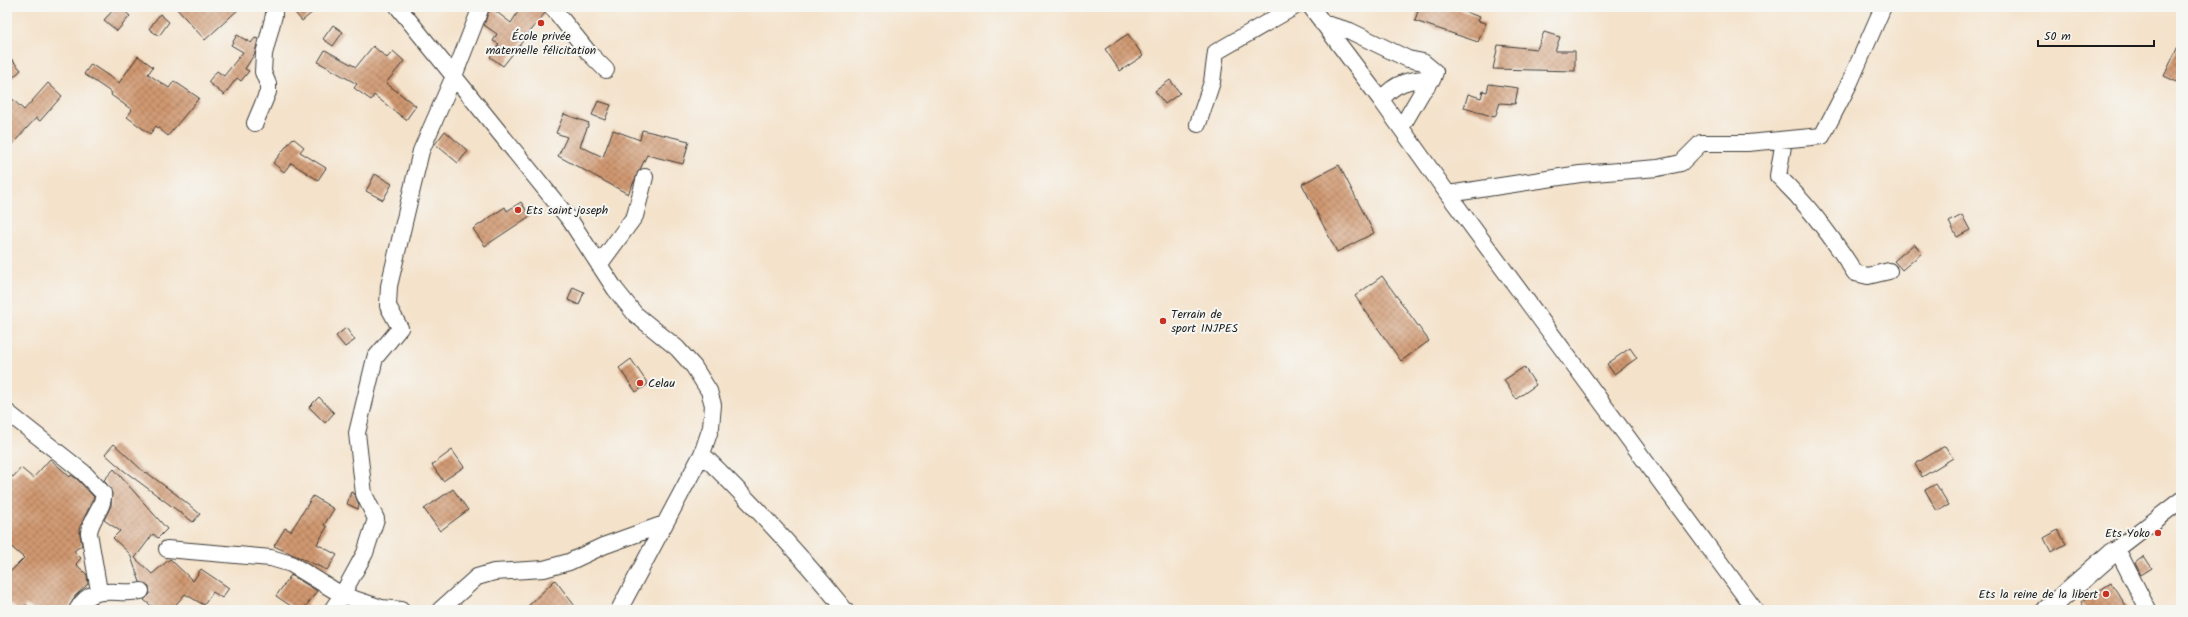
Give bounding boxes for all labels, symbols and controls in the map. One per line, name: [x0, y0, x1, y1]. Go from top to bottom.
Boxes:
marker: École privée maternelle félicitation: [536, 18, 546, 28]
scale bar: [2038, 22, 2154, 48]
place label: École privée maternelle félicitation: [486, 27, 596, 60]
text: 50 m: [2044, 27, 2071, 46]
place label: Ets saint joseph: [526, 201, 608, 220]
marker: Ets saint joseph: [513, 205, 523, 215]
place label: Terrain de sport INJPES: [1171, 305, 1239, 338]
marker: Terrain de sport INJPES: [1158, 316, 1168, 326]
place label: Celau: [648, 374, 675, 393]
marker: Celau: [635, 378, 645, 388]
place label: Ets Yoko: [2105, 524, 2150, 543]
marker: Ets Yoko: [2153, 528, 2163, 538]
place label: Ets la reine de la libert: [1979, 585, 2098, 604]
marker: Ets la reine de la libert: [2101, 589, 2111, 599]

